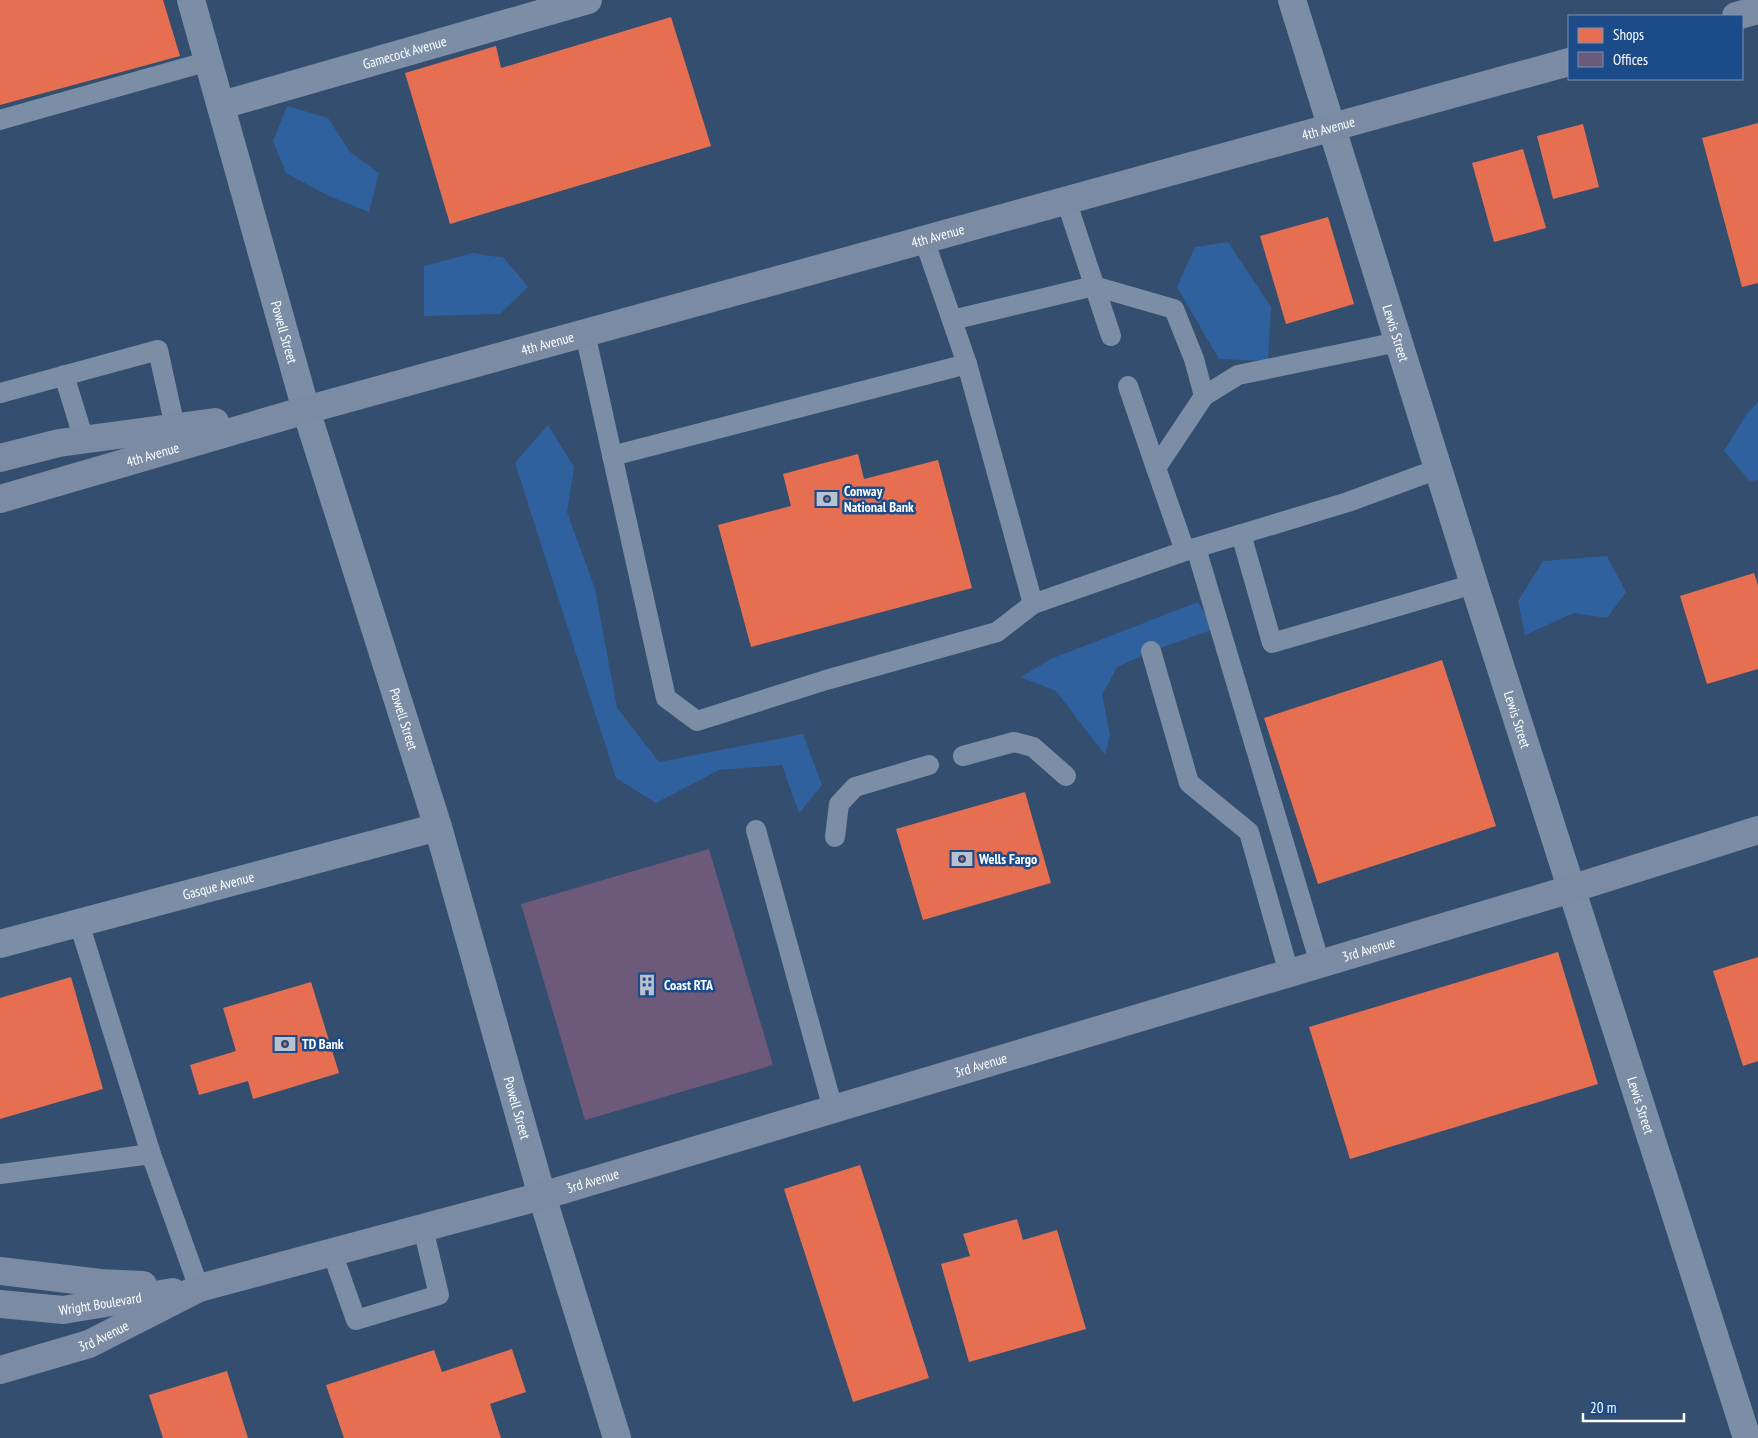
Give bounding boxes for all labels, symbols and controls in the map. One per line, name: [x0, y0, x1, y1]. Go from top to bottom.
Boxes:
legend: [1568, 15, 1743, 80]
text: Shops: [1613, 25, 1644, 44]
street label: Gamecock Avenue: [361, 32, 449, 73]
text: Offices: [1613, 50, 1648, 69]
street label: 4th Avenue: [1300, 112, 1357, 144]
street label: 4th Avenue: [909, 220, 967, 252]
street label: Powell Street: [267, 299, 302, 366]
street label: Lewis Street: [1378, 302, 1413, 364]
street label: 4th Avenue: [519, 328, 576, 359]
street label: 4th Avenue: [124, 438, 182, 471]
place label: Conway National Bank: [844, 482, 914, 516]
bank icon: Conway National Bank: [814, 486, 840, 512]
street label: Powell Street: [386, 686, 422, 753]
street label: Lewis Street: [1500, 689, 1535, 750]
bank icon: Wells Fargo: [949, 846, 975, 872]
place label: Wells Fargo: [978, 850, 1037, 868]
street label: Gasque Avenue: [181, 867, 256, 904]
street label: 3rd Avenue: [1340, 933, 1397, 966]
building icon: Coast RTA: [634, 972, 660, 998]
place label: Coast RTA: [664, 976, 714, 994]
bank icon: TD Bank: [272, 1031, 298, 1057]
place label: TD Bank: [302, 1035, 344, 1053]
street label: 3rd Avenue: [952, 1049, 1009, 1082]
street label: Powell Street: [500, 1074, 535, 1141]
street label: Lewis Street: [1623, 1075, 1658, 1136]
street label: 3rd Avenue: [564, 1164, 621, 1197]
street label: Wright Boulevard: [58, 1288, 143, 1320]
street label: 3rd Avenue: [76, 1316, 132, 1356]
scale bar: [1583, 1390, 1684, 1422]
text: 20 m: [1590, 1398, 1616, 1417]

